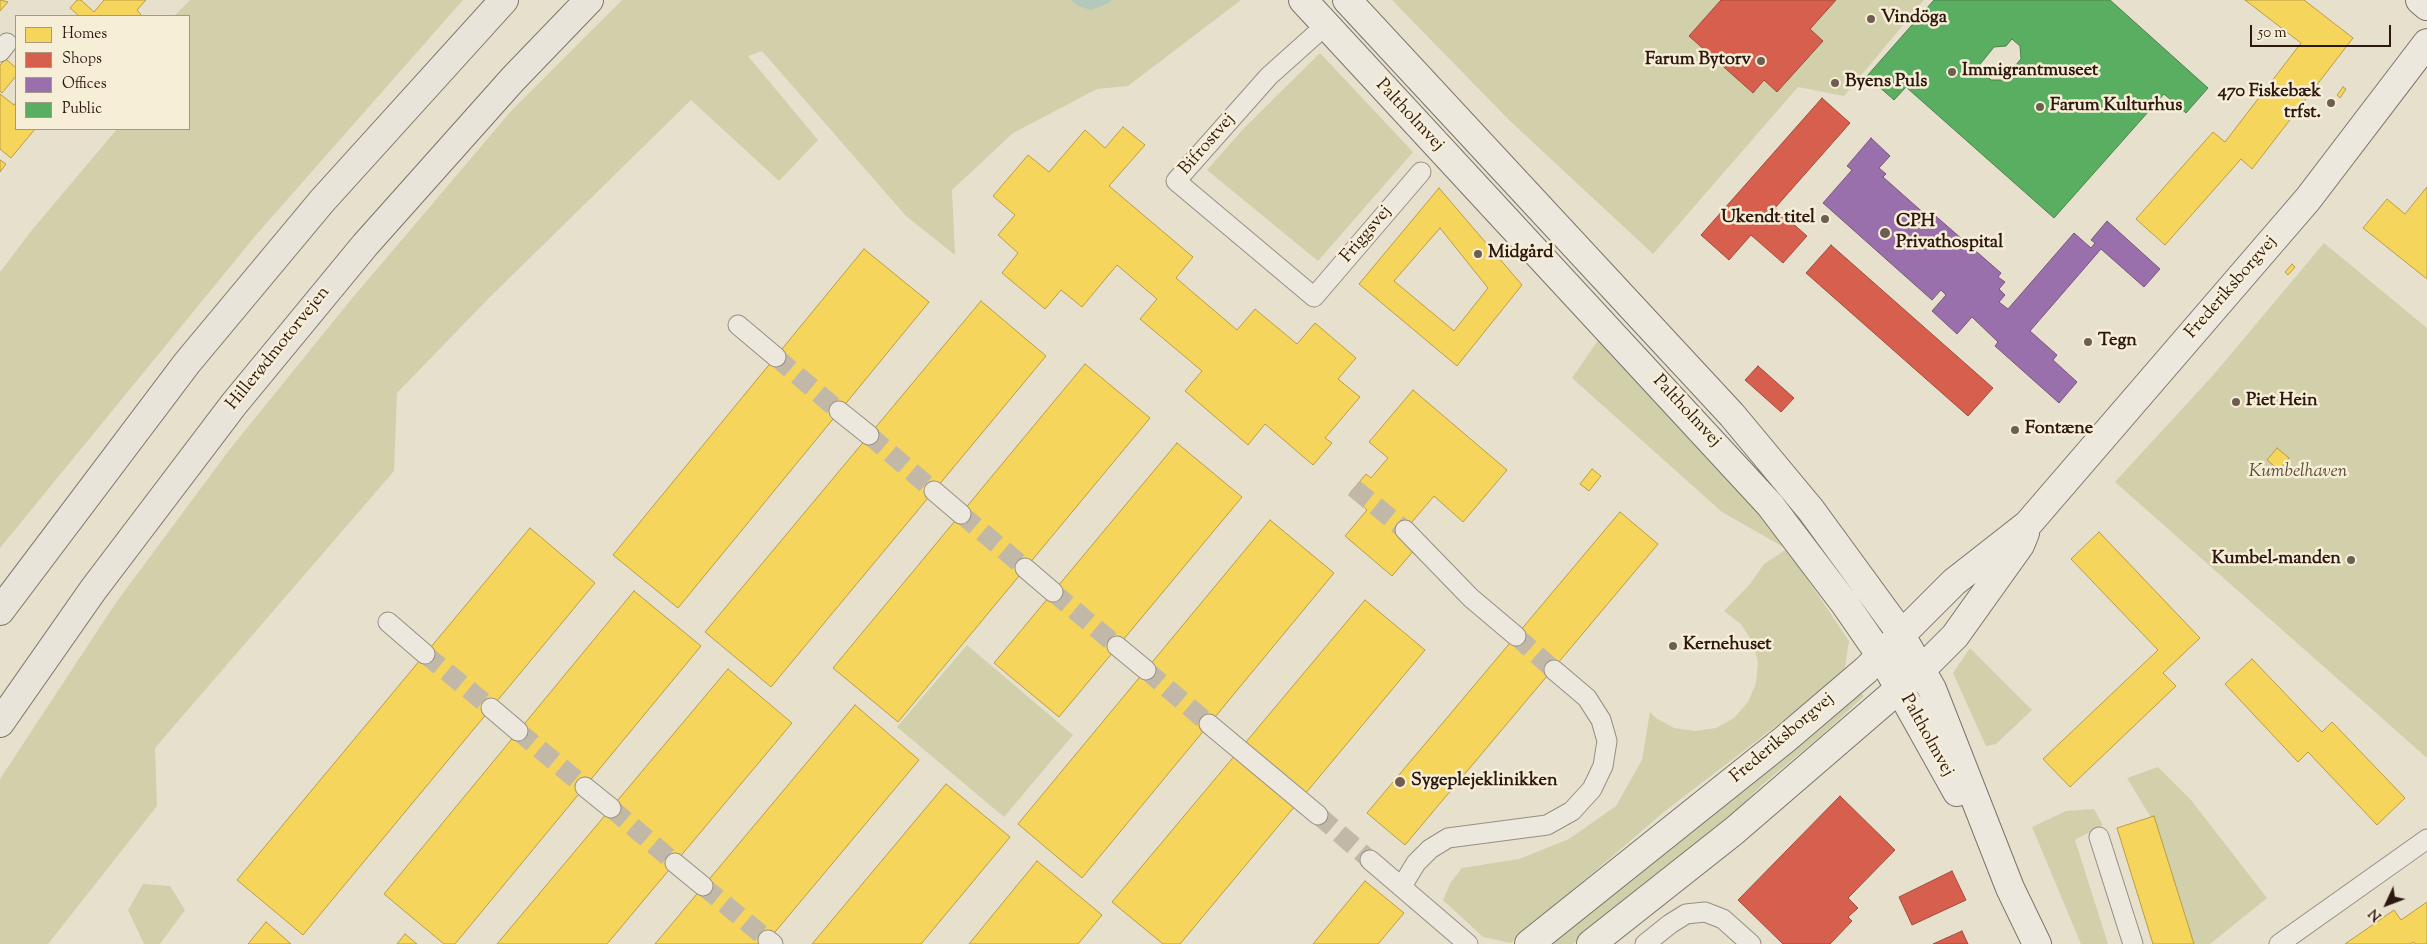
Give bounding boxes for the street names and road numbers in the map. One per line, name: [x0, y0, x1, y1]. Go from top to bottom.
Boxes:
street label: Paltholmvej: [1370, 75, 1448, 157]
street label: Bifrostvej: [1175, 110, 1241, 180]
street label: Friggsvej: [1337, 202, 1397, 268]
street label: Frederiksborgvej: [2181, 232, 2283, 344]
street label: Hillerødmotorvejen: [223, 283, 335, 415]
street label: Paltholmvej: [1647, 371, 1725, 453]
street label: Frederiksborgvej: [1727, 689, 1839, 789]
street label: Paltholmvej: [1895, 691, 1957, 781]

